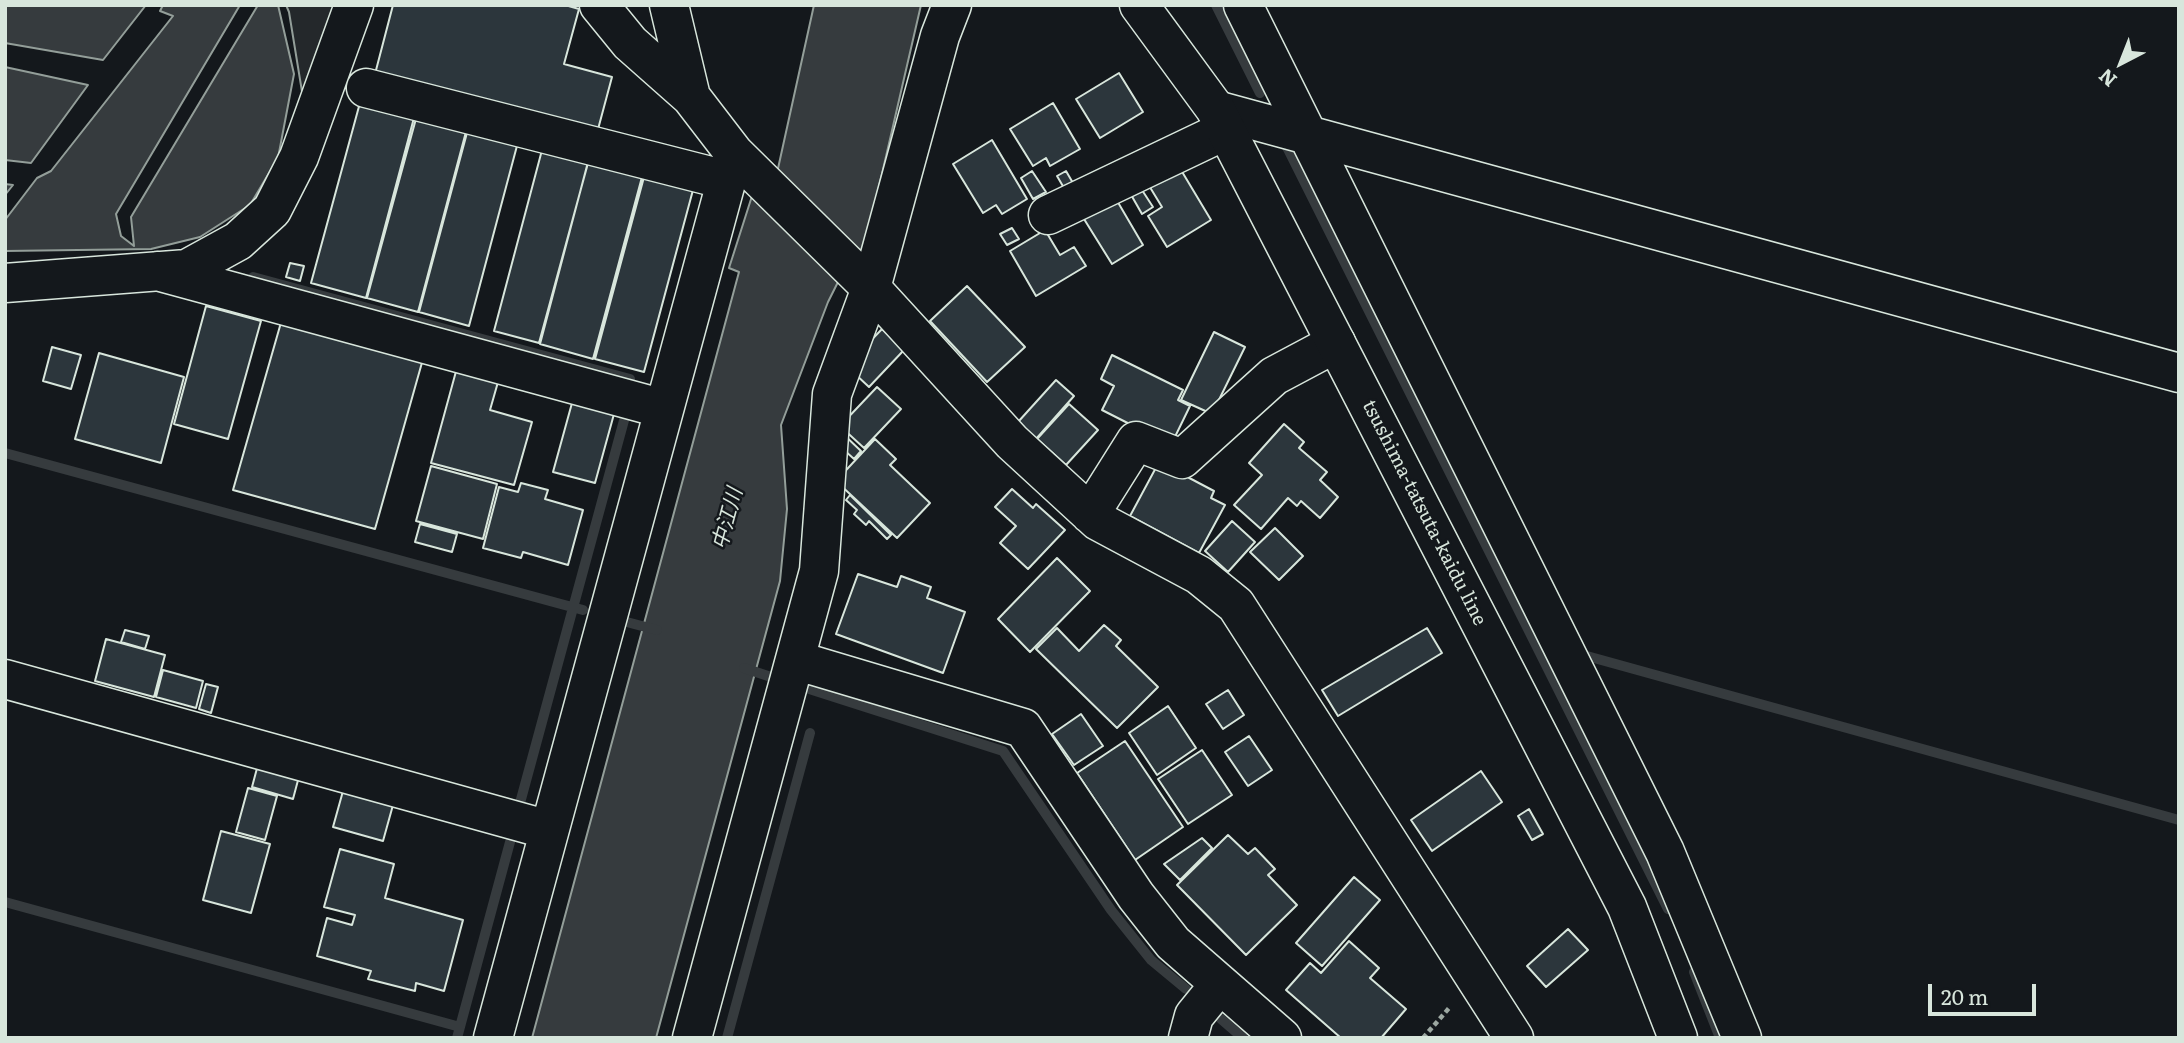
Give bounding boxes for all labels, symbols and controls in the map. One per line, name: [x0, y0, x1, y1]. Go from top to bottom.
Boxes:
north arrow: [2086, 28, 2156, 98]
text: N: [2092, 63, 2122, 94]
street label: tsushima-tatsuta-kaidu line: [1357, 396, 1491, 630]
water label: 中江川: [708, 485, 748, 553]
scale bar: [1932, 970, 2040, 1014]
text: 20 m: [1941, 980, 1988, 1011]

